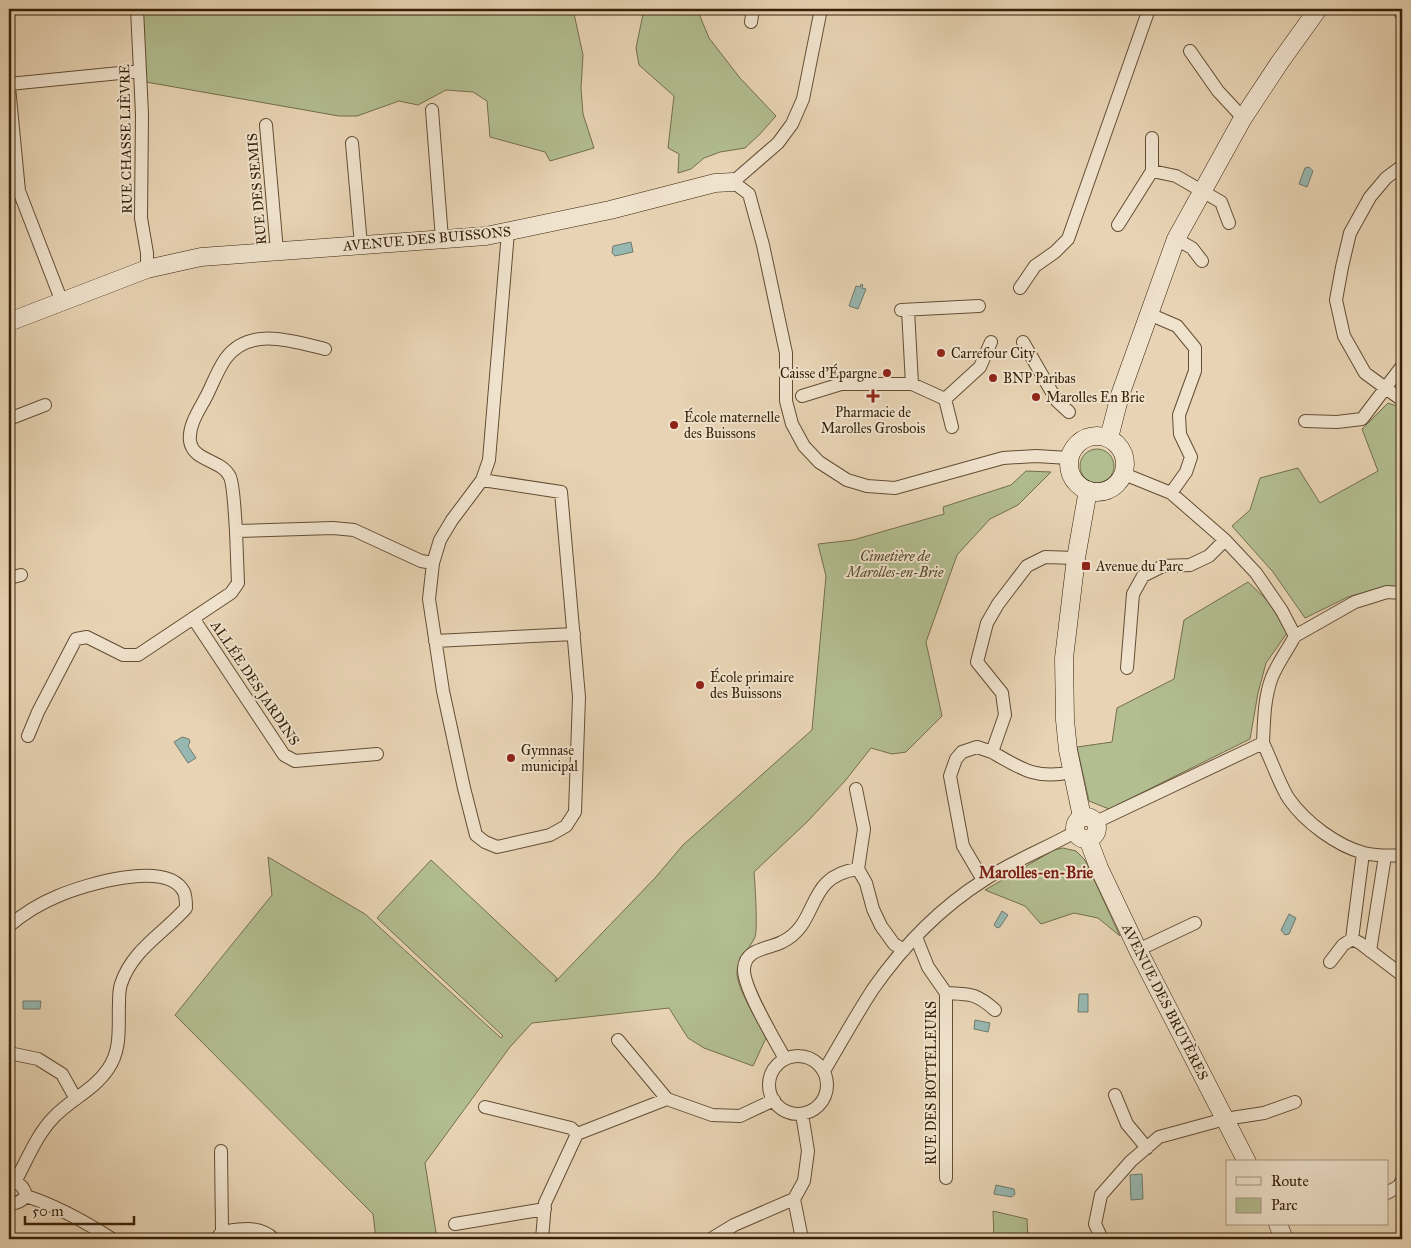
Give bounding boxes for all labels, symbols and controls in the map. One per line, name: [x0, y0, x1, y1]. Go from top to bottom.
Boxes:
street label: RUE CHASSE LIÈVRE: [114, 64, 136, 214]
street label: RUE DES SEMIS: [244, 132, 270, 246]
street label: AVENUE DES BUISSONS: [341, 223, 512, 255]
place label: Carrefour City: [951, 345, 1035, 362]
marker: Carrefour City: [935, 347, 947, 359]
place label: Caisse d'Épargne: [780, 363, 877, 382]
marker: Caisse d'Épargne: [881, 367, 893, 379]
place label: BNP Paribas: [1003, 370, 1076, 387]
marker: BNP Paribas: [987, 372, 999, 384]
place label: Marolles En Brie: [1046, 389, 1145, 406]
marker: Pharmacie de Marolles Grosbois: [867, 390, 879, 402]
marker: Marolles En Brie: [1030, 391, 1042, 403]
place label: Pharmacie de Marolles Grosbois: [821, 404, 925, 437]
place label: École maternelle des Buissons: [684, 407, 780, 442]
marker: École maternelle des Buissons: [668, 419, 680, 431]
park label: Cimetière de Marolles-en-Brie: [845, 548, 944, 581]
place label: Avenue du Parc: [1095, 558, 1183, 575]
marker: Avenue du Parc: [1080, 560, 1092, 572]
street label: ALLÉE DES JARDINS: [206, 616, 305, 749]
place label: École primaire des Buissons: [710, 667, 794, 702]
marker: École primaire des Buissons: [694, 679, 706, 691]
place label: Gymnase municipal: [521, 742, 578, 775]
marker: Gymnase municipal: [505, 752, 517, 764]
district label: Marolles-en-Brie: [979, 863, 1094, 882]
street label: AVENUE DES BRUYÈRES: [1118, 919, 1214, 1083]
street label: RUE DES BOTTELEURS: [923, 1001, 940, 1165]
legend: [1226, 1160, 1388, 1226]
text: Route: [1271, 1172, 1309, 1190]
scale bar: [25, 1193, 134, 1225]
text: Parc: [1271, 1196, 1298, 1214]
text: 50 m: [32, 1202, 64, 1220]

